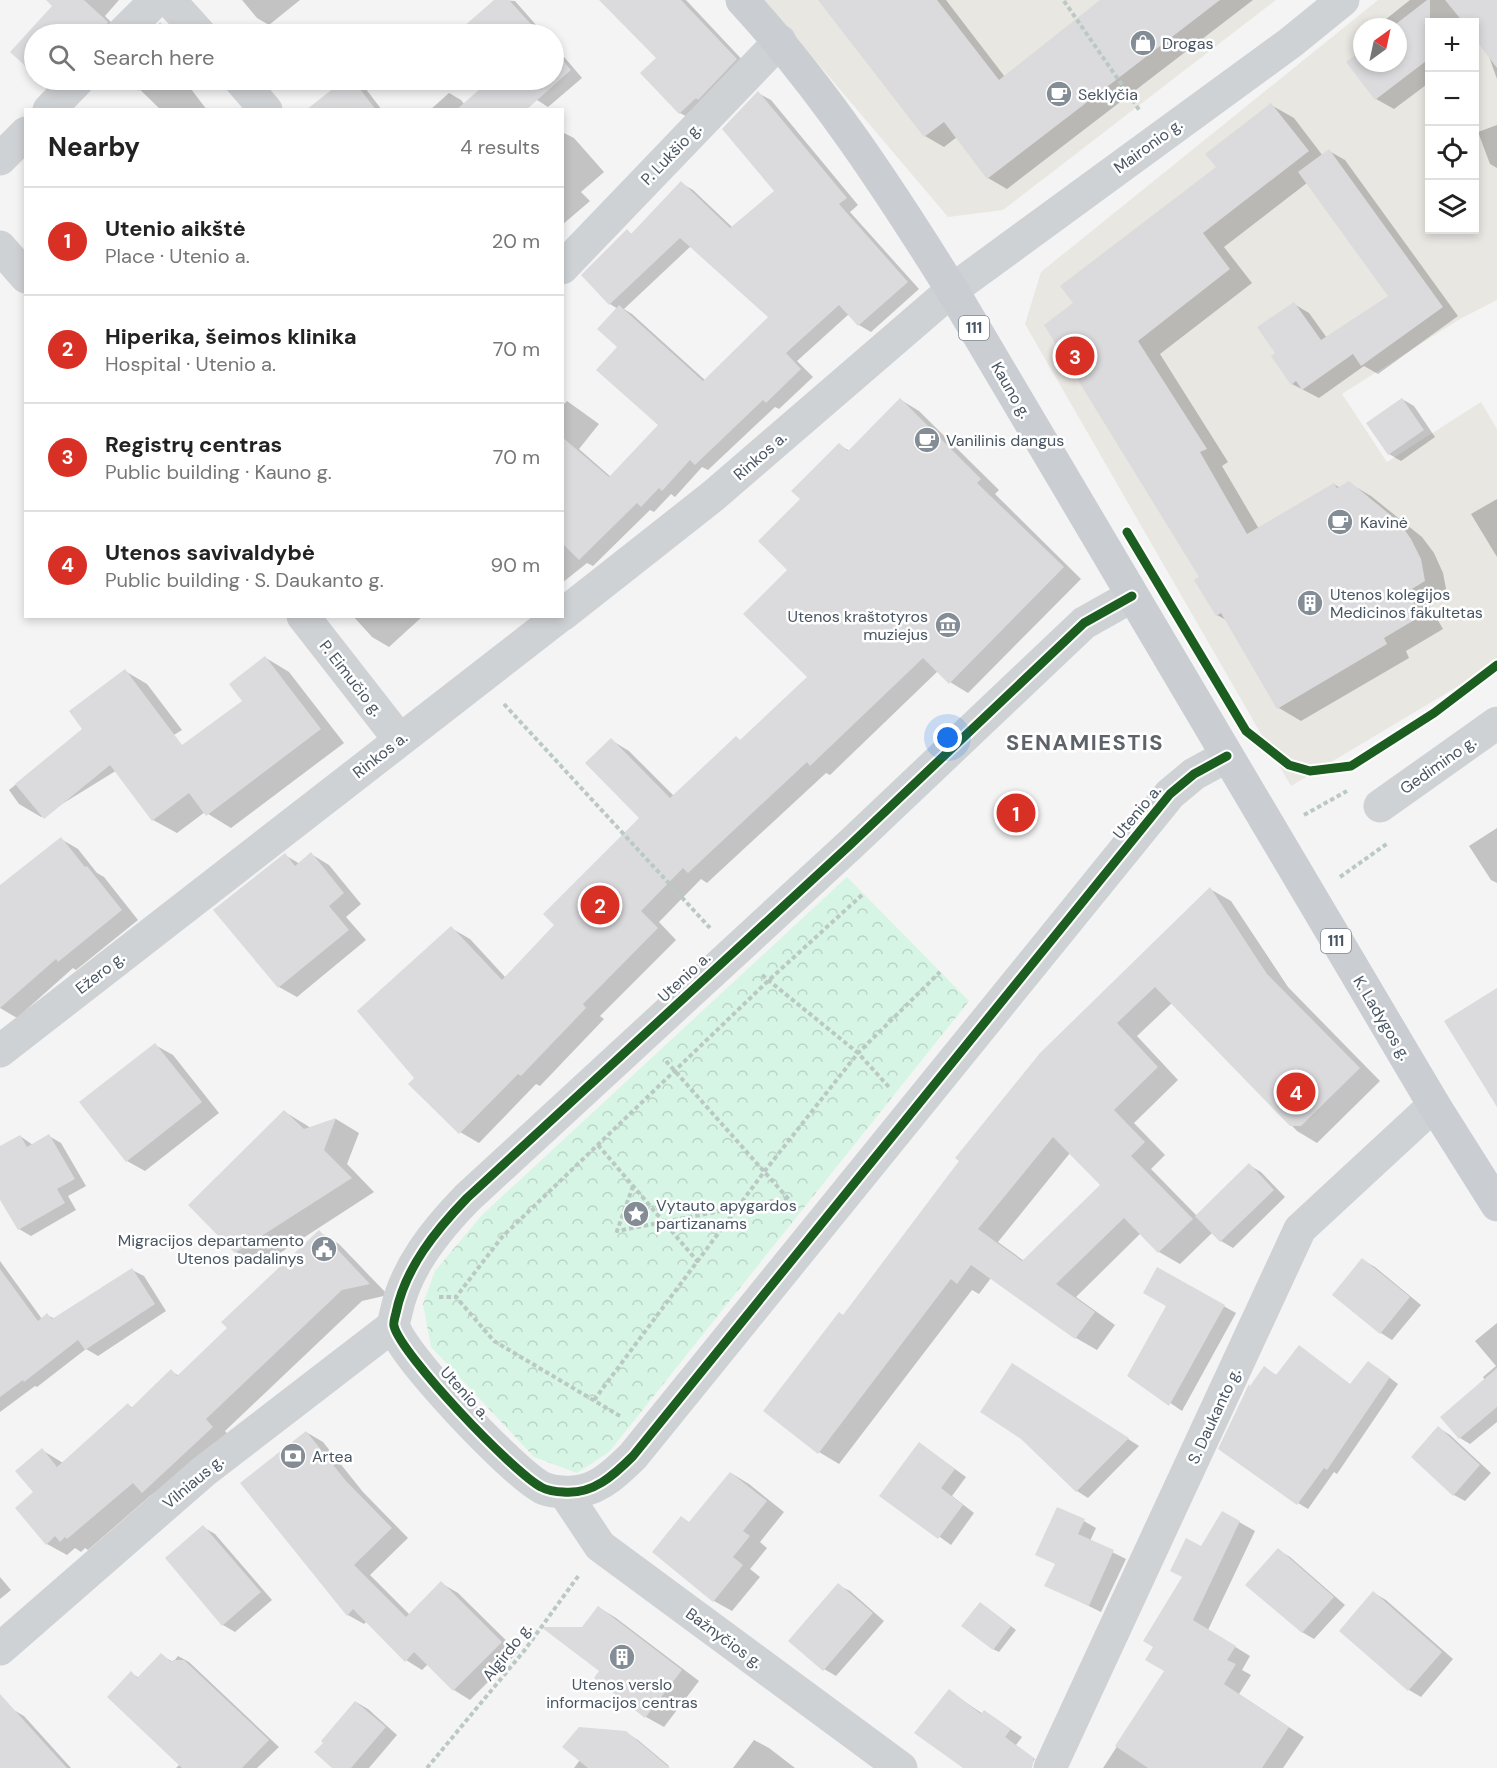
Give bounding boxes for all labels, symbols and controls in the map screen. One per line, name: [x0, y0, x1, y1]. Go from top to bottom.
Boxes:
north arrow: [1353, 18, 1407, 72]
map controls: [1425, 18, 1479, 234]
button: +: [1425, 18, 1479, 72]
search box: [24, 24, 564, 90]
shop icon: Drogas: [1128, 28, 1158, 58]
place label: Drogas: [1162, 33, 1213, 54]
icon: search: [45, 41, 78, 74]
text: Search here: [93, 43, 214, 72]
button: −: [1425, 72, 1479, 126]
cafe icon: Seklyčia: [1044, 79, 1074, 109]
place label: Seklyčia: [1078, 84, 1138, 105]
street label: Maironio g.: [1109, 114, 1187, 178]
street label: P. Lukšio g.: [636, 118, 706, 190]
button: locate: [1425, 126, 1479, 180]
text: Nearby: [48, 130, 140, 164]
text: 4 results: [460, 134, 540, 160]
button: layers: [1425, 180, 1479, 234]
text: Utenio aikštė: [105, 214, 246, 243]
text: 1: [64, 228, 71, 254]
text: 20 m: [492, 228, 540, 254]
text: Place · Utenio a.: [105, 243, 250, 269]
road number: 111: [959, 316, 989, 340]
text: Hiperika, šeimos klinika: [105, 322, 357, 351]
pin: 3: [1056, 334, 1094, 378]
text: 2: [62, 336, 73, 362]
text: 70 m: [493, 336, 540, 362]
text: Hospital · Utenio a.: [105, 351, 276, 377]
street label: Kauno g.: [986, 358, 1036, 422]
cafe icon: Vanilinis dangus: [912, 425, 942, 455]
street label: Rinkos a.: [729, 427, 791, 485]
text: Registrų centras: [105, 430, 282, 459]
place label: Vanilinis dangus: [946, 430, 1064, 451]
text: 3: [61, 444, 74, 470]
text: 70 m: [493, 444, 540, 470]
text: Public building · Kauno g.: [105, 459, 332, 485]
cafe icon: Kavinė: [1325, 507, 1355, 537]
place label: Kavinė: [1360, 512, 1408, 533]
text: Utenos savivaldybė: [105, 538, 315, 567]
text: 4: [61, 552, 74, 578]
text: 90 m: [491, 552, 540, 578]
text: Public building · S. Daukanto g.: [105, 567, 384, 593]
place label: Utenos kolegijos Medicinos fakultetas: [1330, 584, 1483, 623]
building icon: Utenos kolegijos Medicinos fakultetas: [1295, 588, 1325, 618]
place label: Utenos kraštotyros muziejus: [788, 606, 928, 645]
museum icon: Utenos kraštotyros muziejus: [933, 610, 963, 640]
street label: P. Eimučio g.: [315, 636, 387, 720]
your location: [933, 723, 962, 752]
street label: Rinkos a.: [348, 727, 412, 783]
district label: SENAMIESTIS: [1006, 728, 1164, 757]
street label: Gedimino g.: [1396, 731, 1480, 799]
street label: Utenio a.: [1108, 781, 1166, 843]
pin: 1: [996, 790, 1036, 836]
pin: 2: [580, 882, 620, 928]
road number: 111: [1321, 929, 1351, 953]
street label: Ežero g.: [71, 947, 129, 999]
street label: Utenio a.: [653, 947, 715, 1007]
street label: K. Ladygos g.: [1349, 972, 1415, 1064]
pin: 4: [1276, 1070, 1316, 1114]
place label: Vytauto apygardos partizanams: [656, 1195, 797, 1234]
place icon: Vytauto apygardos partizanams: [621, 1199, 651, 1229]
place label: Migracijos departamento Utenos padalinys: [118, 1230, 304, 1269]
public building icon: Migracijos departamento Utenos padalinys: [309, 1234, 339, 1264]
street label: Utenio a.: [436, 1362, 494, 1424]
street label: S. Daukanto g.: [1183, 1365, 1245, 1467]
bank icon: Artea: [278, 1441, 308, 1471]
place label: Artea: [312, 1446, 352, 1467]
street label: Vilniaus g.: [158, 1450, 228, 1514]
street label: Bažnyčios g.: [682, 1603, 766, 1673]
street label: Algirdo g.: [478, 1619, 536, 1685]
building icon: Utenos verslo informacijos centras: [607, 1642, 637, 1672]
place label: Utenos verslo informacijos centras: [546, 1674, 698, 1713]

